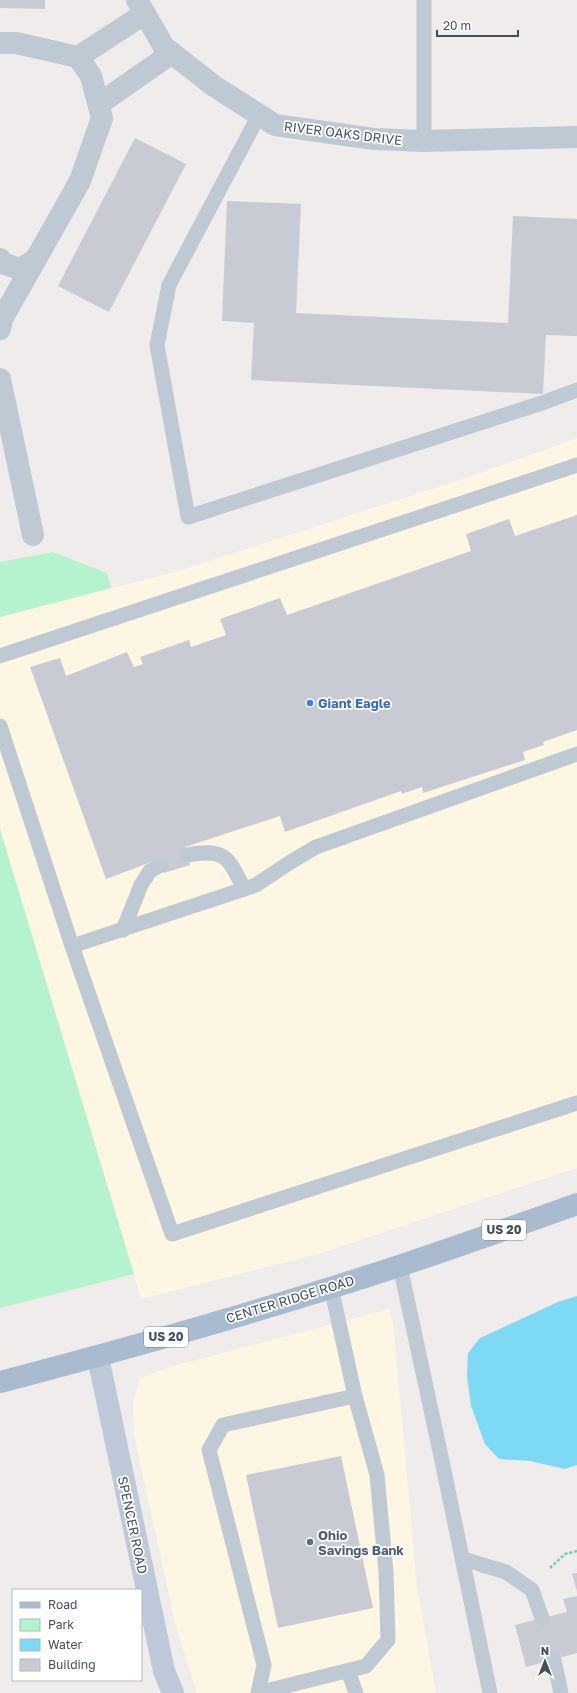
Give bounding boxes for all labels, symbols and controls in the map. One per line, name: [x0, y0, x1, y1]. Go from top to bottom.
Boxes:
scale bar: [437, 12, 518, 38]
text: 20 m: [443, 18, 471, 33]
street label: RIVER OAKS DRIVE: [283, 118, 403, 148]
place label: Giant Eagle: [318, 695, 391, 711]
marker: Giant Eagle: [305, 698, 315, 708]
road number: US 20: [482, 1220, 526, 1240]
street label: CENTER RIDGE ROAD: [224, 1272, 356, 1326]
road number: US 20: [144, 1327, 188, 1347]
street label: SPENCER ROAD: [115, 1475, 151, 1575]
place label: Ohio Savings Bank: [318, 1527, 404, 1558]
marker: Ohio Savings Bank: [305, 1537, 315, 1547]
legend: [12, 1589, 142, 1681]
text: Road: [48, 1597, 77, 1612]
text: Park: [48, 1617, 74, 1632]
text: Water: [48, 1637, 82, 1652]
north arrow: [525, 1641, 565, 1681]
text: N: [541, 1644, 549, 1657]
text: Building: [48, 1657, 96, 1672]

